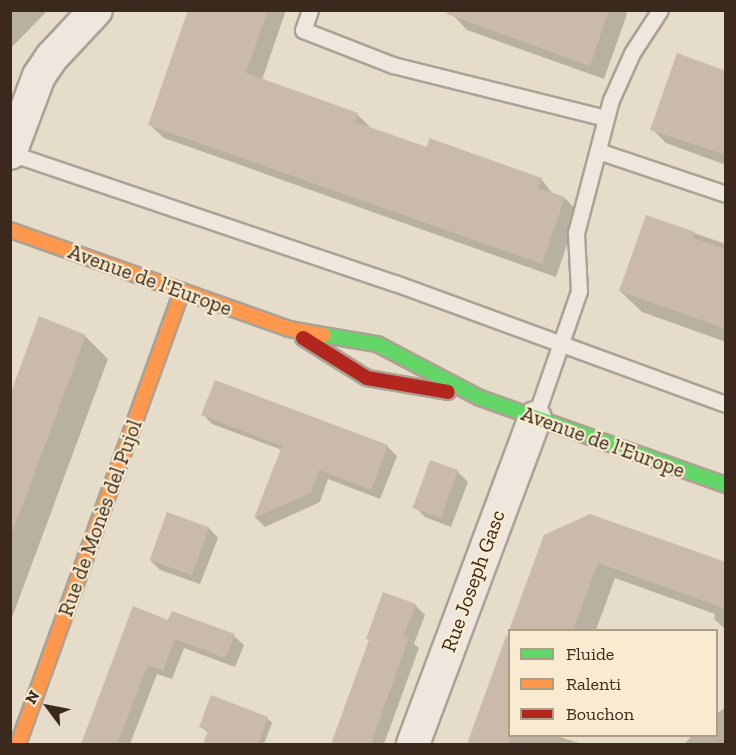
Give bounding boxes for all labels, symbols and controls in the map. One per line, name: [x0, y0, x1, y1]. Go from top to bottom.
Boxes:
street label: Avenue de l'Europe: [65, 239, 235, 321]
street label: Avenue de l'Europe: [518, 401, 688, 483]
street label: Rue de Monès del Pujol: [53, 416, 147, 620]
street label: Rue Joseph Gasc: [436, 506, 510, 656]
legend: [508, 629, 718, 737]
text: Fluide: [566, 643, 614, 665]
text: Ralenti: [566, 673, 621, 695]
north arrow: [18, 677, 78, 737]
text: N: [21, 687, 44, 707]
text: Bouchon: [566, 703, 634, 725]

